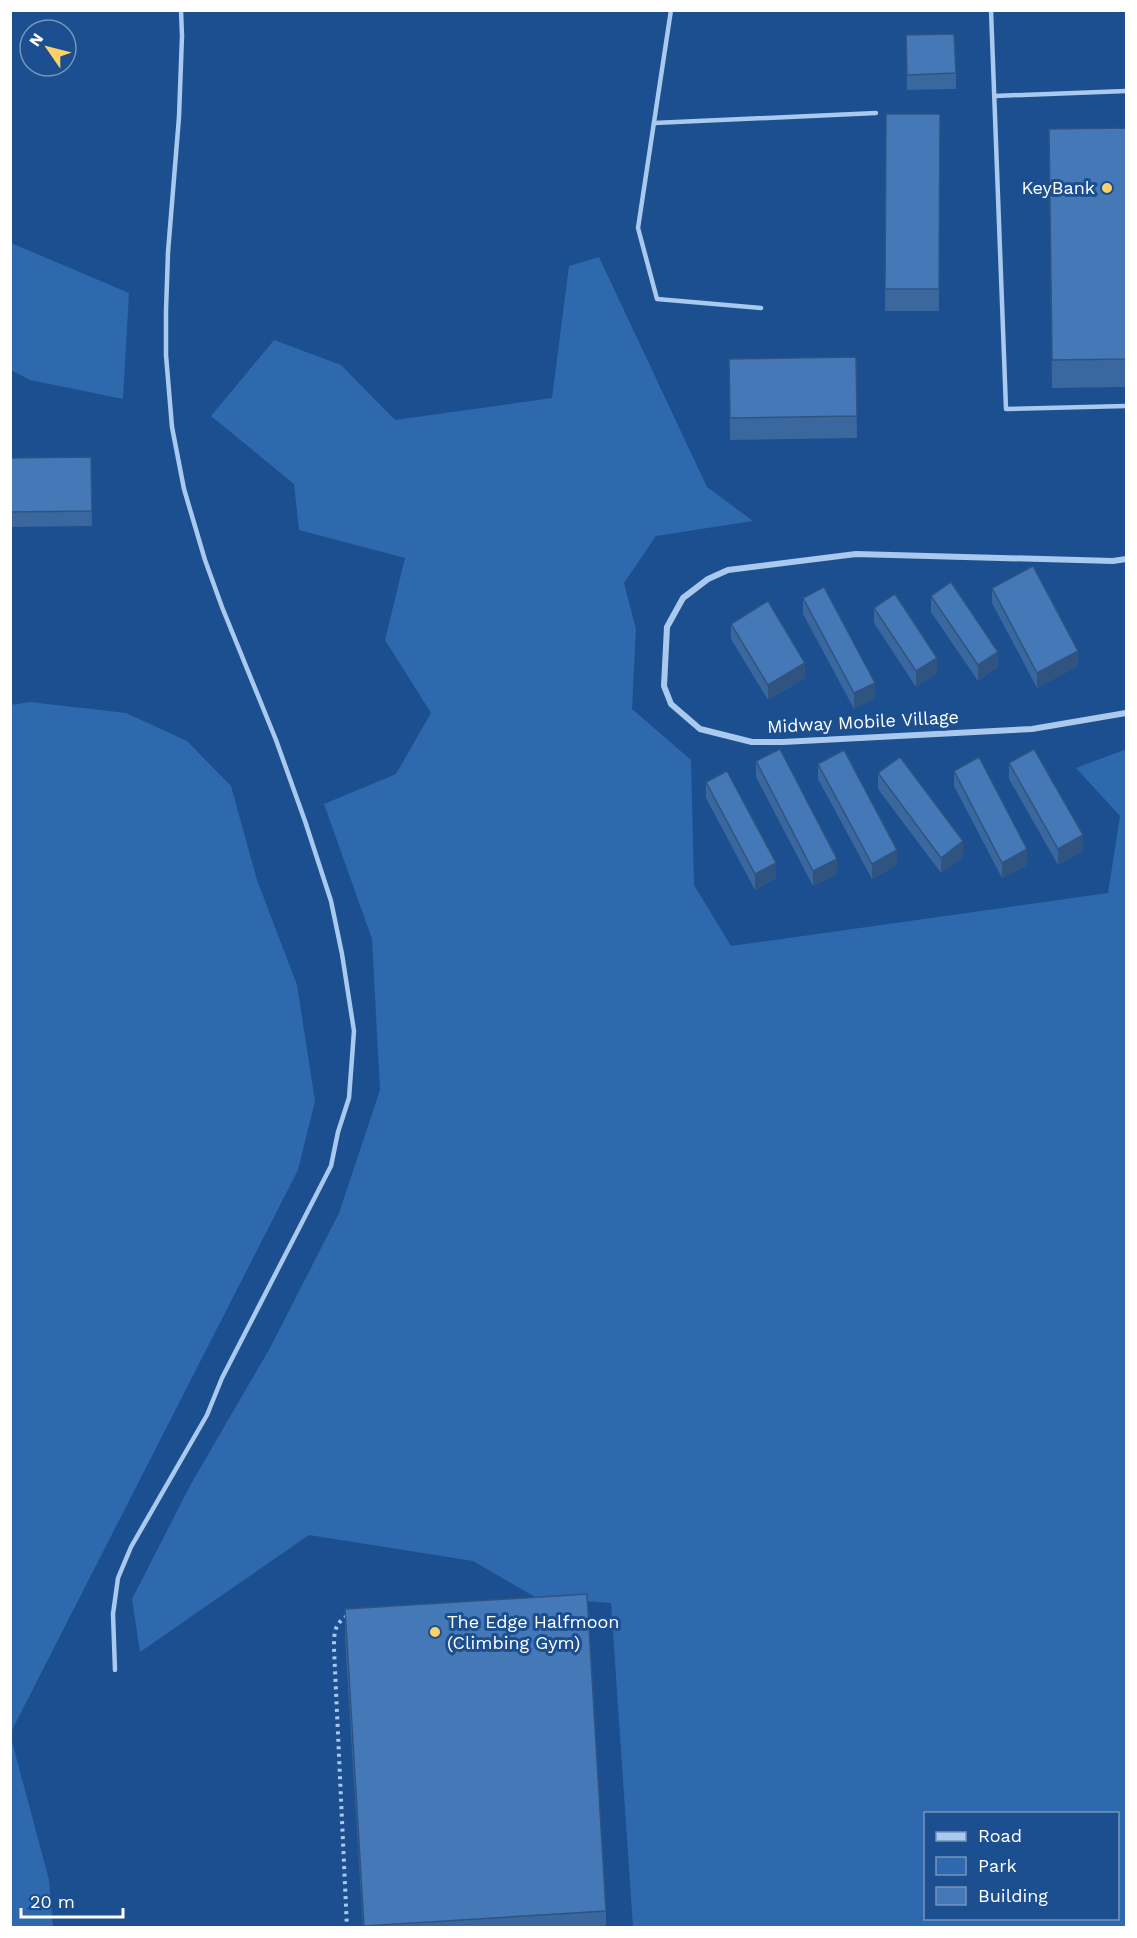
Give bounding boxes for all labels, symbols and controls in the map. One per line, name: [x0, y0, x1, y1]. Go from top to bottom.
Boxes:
north arrow: [18, 18, 78, 78]
text: N: [25, 29, 47, 50]
place label: KeyBank: [1021, 177, 1095, 198]
marker: KeyBank: [1100, 181, 1114, 195]
street label: Midway Mobile Village: [767, 706, 959, 737]
place label: The Edge Halfmoon (Climbing Gym): [447, 1611, 619, 1653]
marker: The Edge Halfmoon (Climbing Gym): [428, 1625, 442, 1639]
legend: [924, 1812, 1119, 1920]
text: Road: [978, 1825, 1022, 1846]
text: Park: [978, 1855, 1017, 1876]
scale bar: [21, 1881, 123, 1919]
text: Building: [978, 1885, 1048, 1906]
text: 20 m: [30, 1891, 75, 1912]

